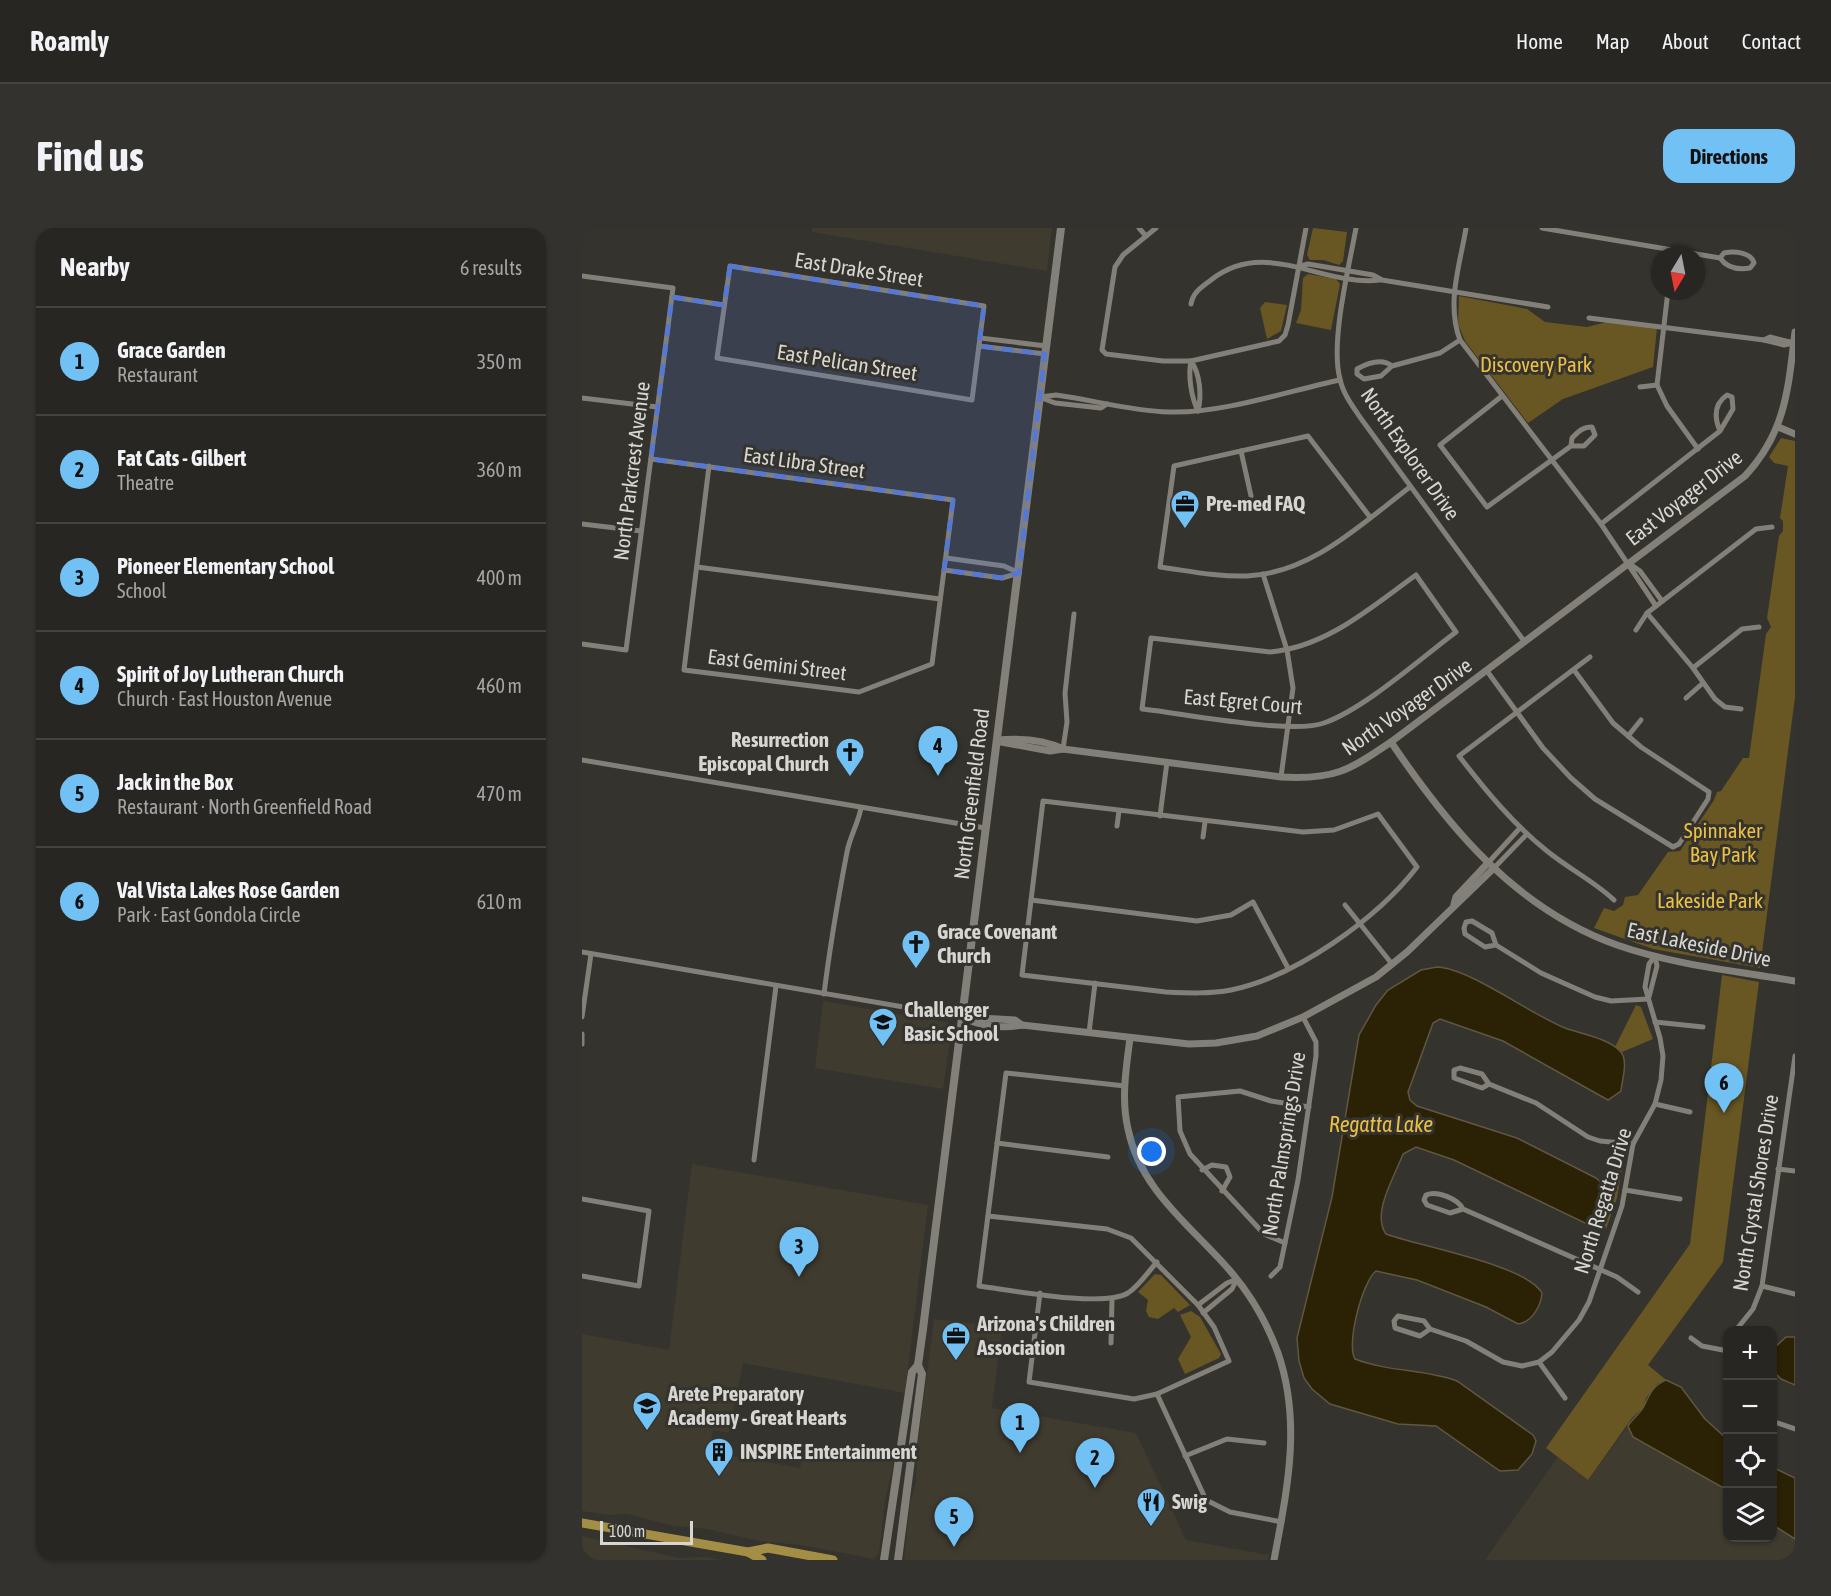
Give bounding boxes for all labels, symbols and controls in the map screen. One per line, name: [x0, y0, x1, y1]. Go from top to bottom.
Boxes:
text: Roamly: [30, 25, 109, 57]
text: Home: [1516, 29, 1563, 53]
text: Map: [1596, 29, 1630, 53]
text: About: [1663, 29, 1709, 53]
text: Contact: [1742, 29, 1801, 53]
button: Directions: [1663, 129, 1795, 183]
text: Find us: [36, 132, 144, 180]
north arrow: [1651, 246, 1705, 300]
street label: East Drake Street: [793, 247, 925, 291]
text: Nearby: [60, 252, 130, 282]
text: 6 results: [460, 256, 522, 279]
text: Grace Garden: [117, 337, 226, 363]
street label: East Pelican Street: [775, 339, 919, 385]
text: 1: [75, 350, 84, 373]
text: 350 m: [477, 350, 522, 373]
park label: Discovery Park: [1480, 352, 1592, 376]
text: Restaurant: [117, 363, 198, 386]
street label: North Parkcrest Avenue: [608, 380, 654, 562]
street label: North Explorer Drive: [1356, 383, 1465, 524]
street label: East Libra Street: [742, 442, 866, 482]
street label: East Voyager Drive: [1621, 444, 1746, 550]
text: Fat Cats - Gilbert: [117, 445, 246, 471]
text: 2: [75, 458, 84, 481]
text: 360 m: [477, 458, 522, 481]
text: Theatre: [117, 471, 174, 494]
office icon: Pre-med FAQ: [1169, 488, 1201, 530]
place label: Pre-med FAQ: [1206, 491, 1306, 515]
text: Pioneer Elementary School: [117, 553, 334, 579]
text: 3: [75, 566, 84, 589]
text: 400 m: [477, 566, 522, 589]
text: School: [117, 579, 167, 602]
street label: East Gemini Street: [706, 644, 848, 684]
street label: North Voyager Drive: [1337, 653, 1476, 760]
text: Spirit of Joy Lutheran Church: [117, 661, 344, 687]
text: 4: [75, 674, 84, 697]
text: 460 m: [477, 674, 522, 697]
street label: East Egret Court: [1183, 684, 1304, 718]
text: Church · East Houston Avenue: [117, 687, 332, 710]
street label: North Greenfield Road: [949, 707, 993, 881]
pin: 4: [918, 726, 958, 776]
place label: Resurrection Episcopal Church: [698, 727, 829, 775]
church icon: Resurrection Episcopal Church: [834, 736, 866, 778]
text: Jack in the Box: [117, 769, 233, 795]
text: 5: [75, 782, 84, 805]
text: 470 m: [477, 782, 522, 805]
text: Restaurant · North Greenfield Road: [117, 795, 372, 818]
park label: Spinnaker Bay Park: [1684, 818, 1763, 866]
text: Val Vista Lakes Rose Garden: [117, 877, 340, 903]
park label: Lakeside Park: [1657, 888, 1763, 912]
text: 6: [75, 890, 84, 913]
text: 610 m: [477, 890, 522, 913]
text: Park · East Gondola Circle: [117, 903, 301, 926]
street label: East Lakeside Drive: [1625, 917, 1773, 971]
place label: Grace Covenant Church: [937, 919, 1057, 967]
church icon: Grace Covenant Church: [900, 928, 932, 970]
place label: Challenger Basic School: [904, 997, 999, 1045]
school or university icon: Challenger Basic School: [867, 1006, 899, 1048]
street label: North Palmsprings Drive: [1257, 1050, 1309, 1238]
pin: 6: [1704, 1064, 1744, 1113]
street label: North Crystal Shores Drive: [1728, 1093, 1782, 1293]
water label: Regatta Lake: [1329, 1111, 1433, 1137]
street label: North Regatta Drive: [1568, 1125, 1636, 1277]
your location: [1137, 1137, 1166, 1166]
pin: 3: [780, 1228, 818, 1277]
place label: Arizona's Children Association: [976, 1311, 1115, 1359]
office icon: Arizona's Children Association: [940, 1320, 972, 1362]
map controls: [1723, 1326, 1777, 1542]
button: +: [1723, 1326, 1777, 1380]
button: −: [1723, 1380, 1777, 1434]
place label: Arete Preparatory Academy - Great Hearts: [667, 1381, 847, 1429]
school or university icon: Arete Preparatory Academy - Great Hearts: [631, 1390, 663, 1432]
pin: 1: [1000, 1404, 1040, 1453]
button: locate: [1723, 1434, 1777, 1488]
building icon: INSPIRE Entertainment: [703, 1436, 735, 1478]
pin: 2: [1076, 1438, 1114, 1488]
place label: INSPIRE Entertainment: [740, 1439, 917, 1463]
restaurant icon: Swig: [1135, 1486, 1167, 1528]
button: layers: [1723, 1488, 1777, 1542]
place label: Swig: [1172, 1489, 1208, 1513]
pin: 5: [934, 1498, 974, 1547]
scale bar: [600, 1518, 693, 1546]
text: 100 m: [609, 1522, 645, 1540]

